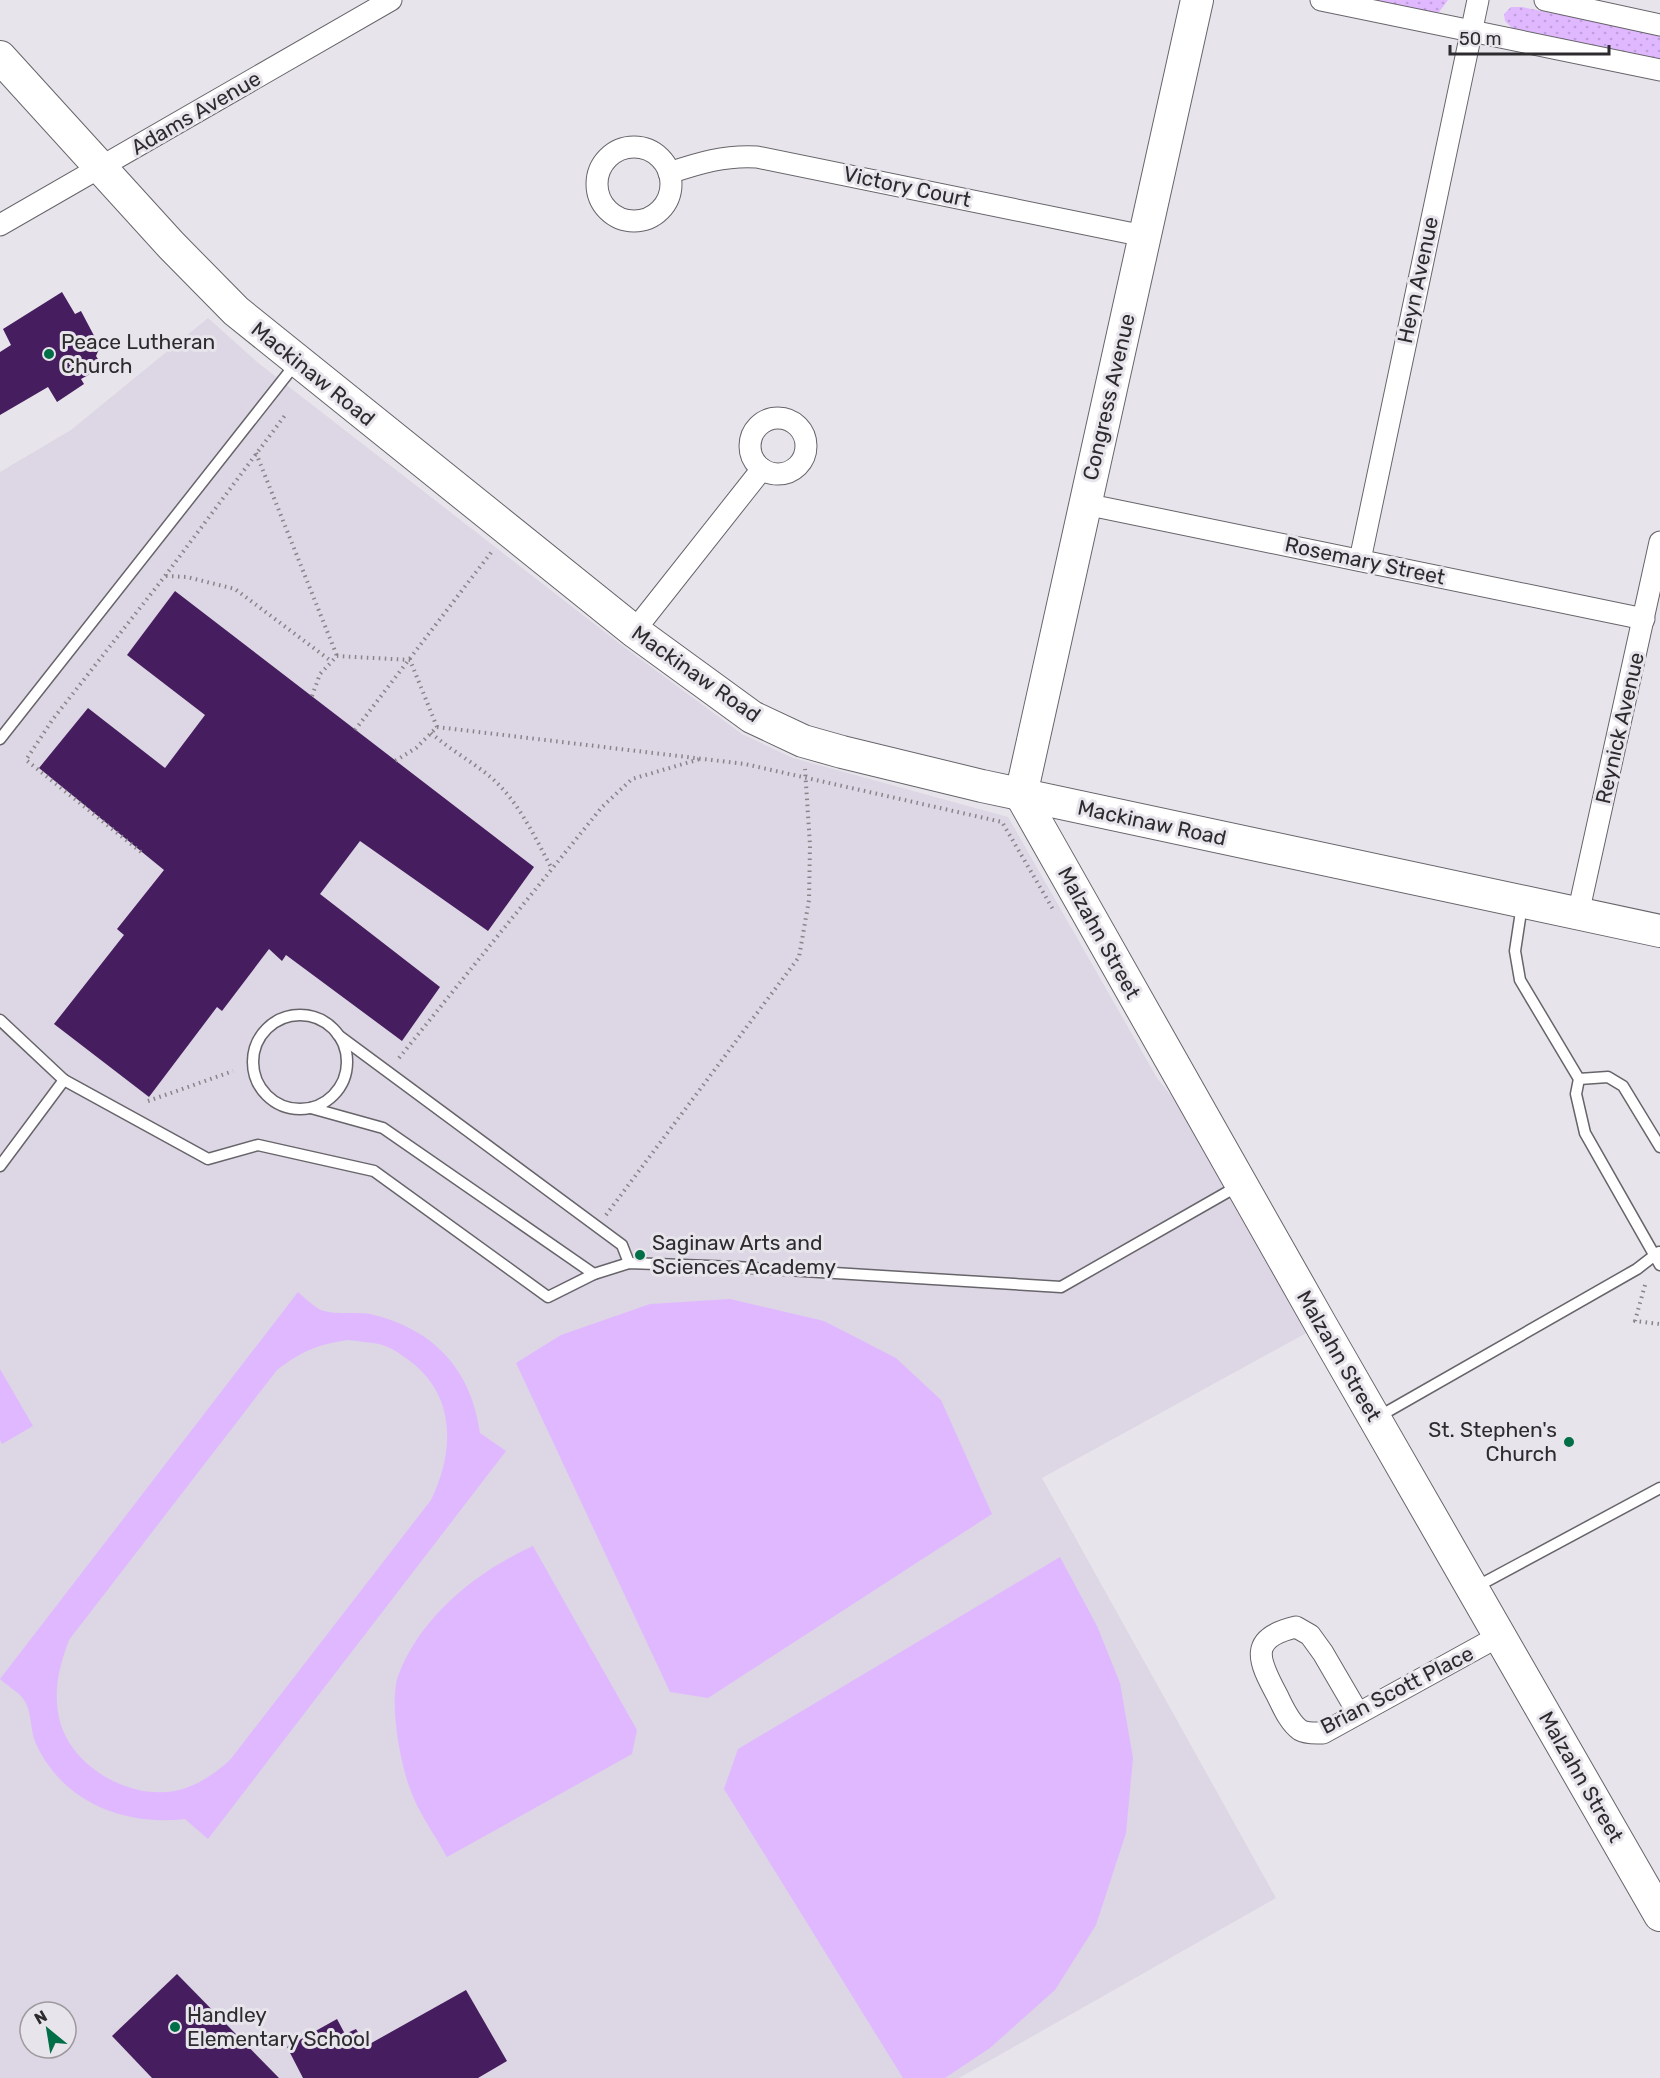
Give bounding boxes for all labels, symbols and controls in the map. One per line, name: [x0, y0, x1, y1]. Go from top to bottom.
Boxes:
scale bar: [1450, 18, 1609, 56]
text: 50 m: [1459, 28, 1502, 50]
street label: Adams Avenue: [126, 65, 265, 160]
street label: Victory Court: [841, 161, 973, 212]
street label: Heyn Avenue: [1392, 214, 1443, 345]
street label: Congress Avenue: [1077, 311, 1140, 483]
street label: Mackinaw Road: [247, 316, 380, 431]
place label: Peace Lutheran Church: [61, 329, 215, 378]
marker: Peace Lutheran Church: [42, 347, 56, 361]
street label: Rosemary Street: [1283, 531, 1448, 590]
street label: Mackinaw Road: [627, 620, 765, 727]
street label: Reynick Avenue: [1590, 650, 1649, 806]
street label: Mackinaw Road: [1075, 795, 1229, 850]
street label: Malzahn Street: [1053, 862, 1146, 1003]
place label: Saginaw Arts and Sciences Academy: [652, 1230, 837, 1279]
marker: Saginaw Arts and Sciences Academy: [633, 1248, 647, 1262]
street label: Malzahn Street: [1292, 1286, 1387, 1426]
place label: St. Stephen's Church: [1428, 1417, 1557, 1466]
marker: St. Stephen's Church: [1562, 1435, 1576, 1449]
street label: Brian Scott Place: [1316, 1640, 1477, 1739]
street label: Malzahn Street: [1534, 1707, 1629, 1847]
north arrow: [18, 2000, 78, 2060]
place label: Handley Elementary School: [187, 2002, 370, 2051]
text: N: [31, 2006, 50, 2029]
marker: Handley Elementary School: [168, 2020, 182, 2034]

